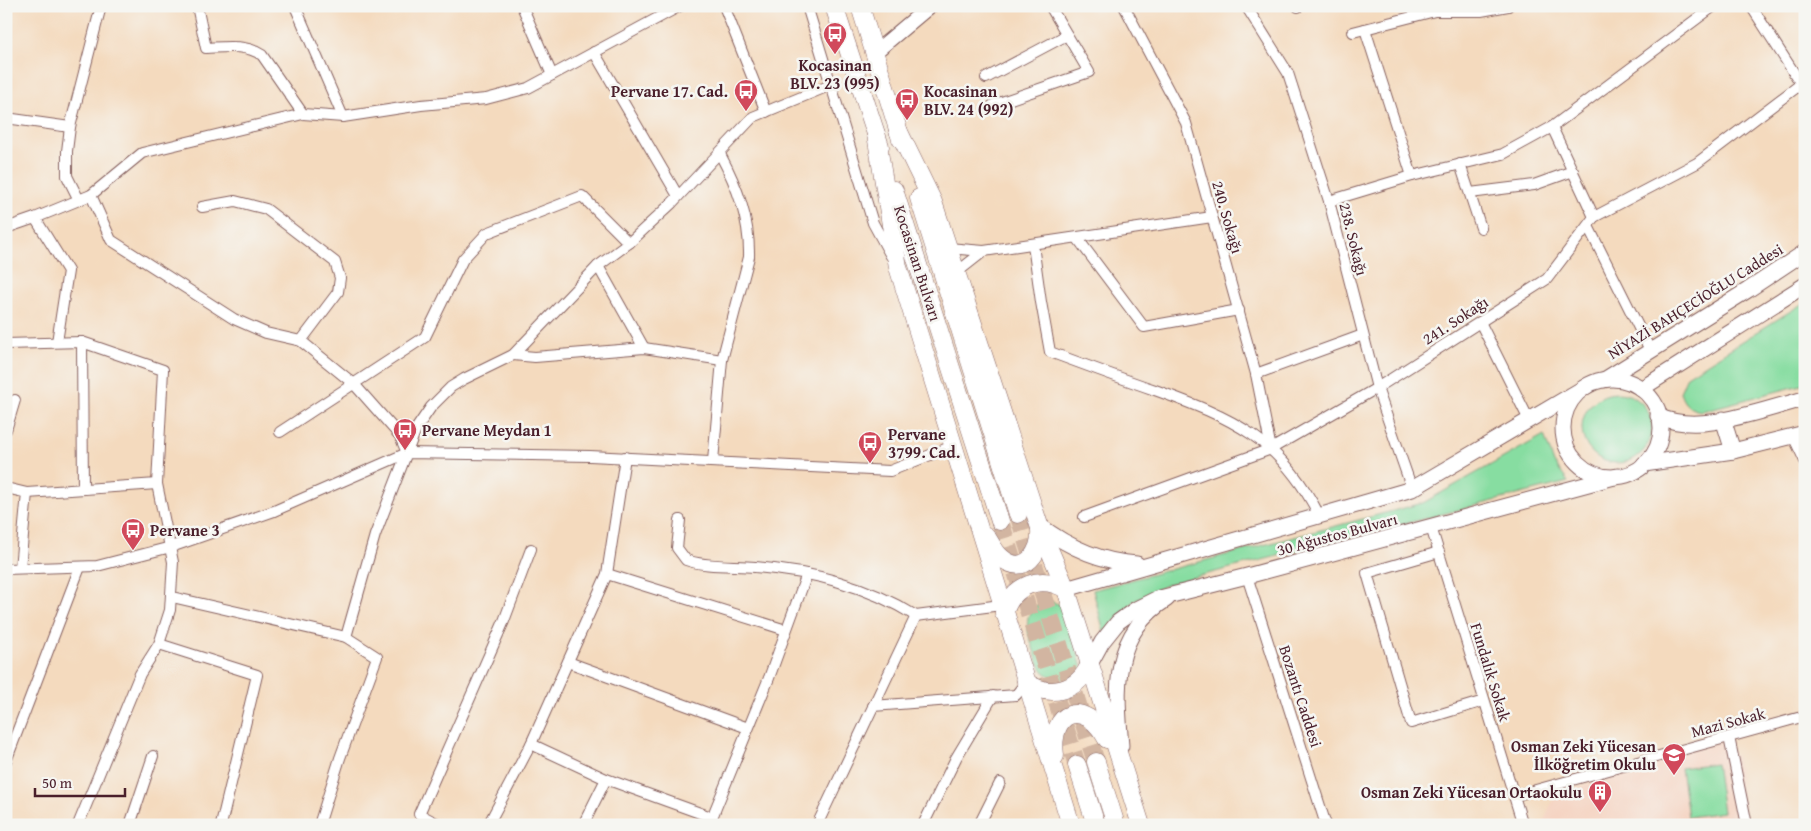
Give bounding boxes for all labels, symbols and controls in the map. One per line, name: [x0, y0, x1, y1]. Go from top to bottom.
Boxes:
bus stop icon: Kocasinan BLV. 23 (995): [822, 21, 848, 55]
place label: Kocasinan BLV. 23 (995): [790, 53, 880, 95]
bus stop icon: Pervane 17. Cad.: [733, 78, 759, 112]
place label: Pervane 17. Cad.: [611, 79, 728, 103]
place label: Kocasinan BLV. 24 (992): [924, 79, 1013, 121]
bus stop icon: Kocasinan BLV. 24 (992): [894, 87, 920, 121]
street label: 240. Sokağı: [1206, 178, 1250, 257]
street label: 238. Sokağı: [1333, 200, 1375, 279]
street label: Kocasinan Bulvarı: [888, 202, 948, 325]
street label: NİYAZİ BAHÇECİOĞLU Caddesi: [1603, 237, 1788, 365]
street label: 241. Sokağı: [1417, 289, 1493, 350]
bus stop icon: Pervane Meydan 1: [392, 417, 418, 451]
place label: Pervane Meydan 1: [422, 418, 552, 442]
place label: Pervane 3799. Cad.: [888, 422, 960, 464]
bus stop icon: Pervane 3799. Cad.: [857, 430, 883, 464]
street label: 30 Ağustos Bulvarı: [1274, 506, 1400, 562]
bus stop icon: Pervane 3: [120, 517, 146, 551]
place label: Pervane 3: [150, 518, 220, 542]
street label: Fundalık Sokak: [1465, 620, 1518, 725]
street label: Bozantı Caddesi: [1273, 642, 1329, 751]
street label: Mazi Sokak: [1688, 700, 1768, 743]
place label: Osman Zeki Yücesan İlköğretim Okulu: [1511, 734, 1657, 776]
school or university icon: Osman Zeki Yücesan İlköğretim Okulu: [1661, 742, 1687, 776]
scale bar: [35, 766, 125, 798]
text: 50 m: [42, 772, 73, 793]
building icon: Osman Zeki Yücesan Ortaokulu: [1587, 779, 1613, 813]
place label: Osman Zeki Yücesan Ortaokulu: [1361, 780, 1583, 804]

